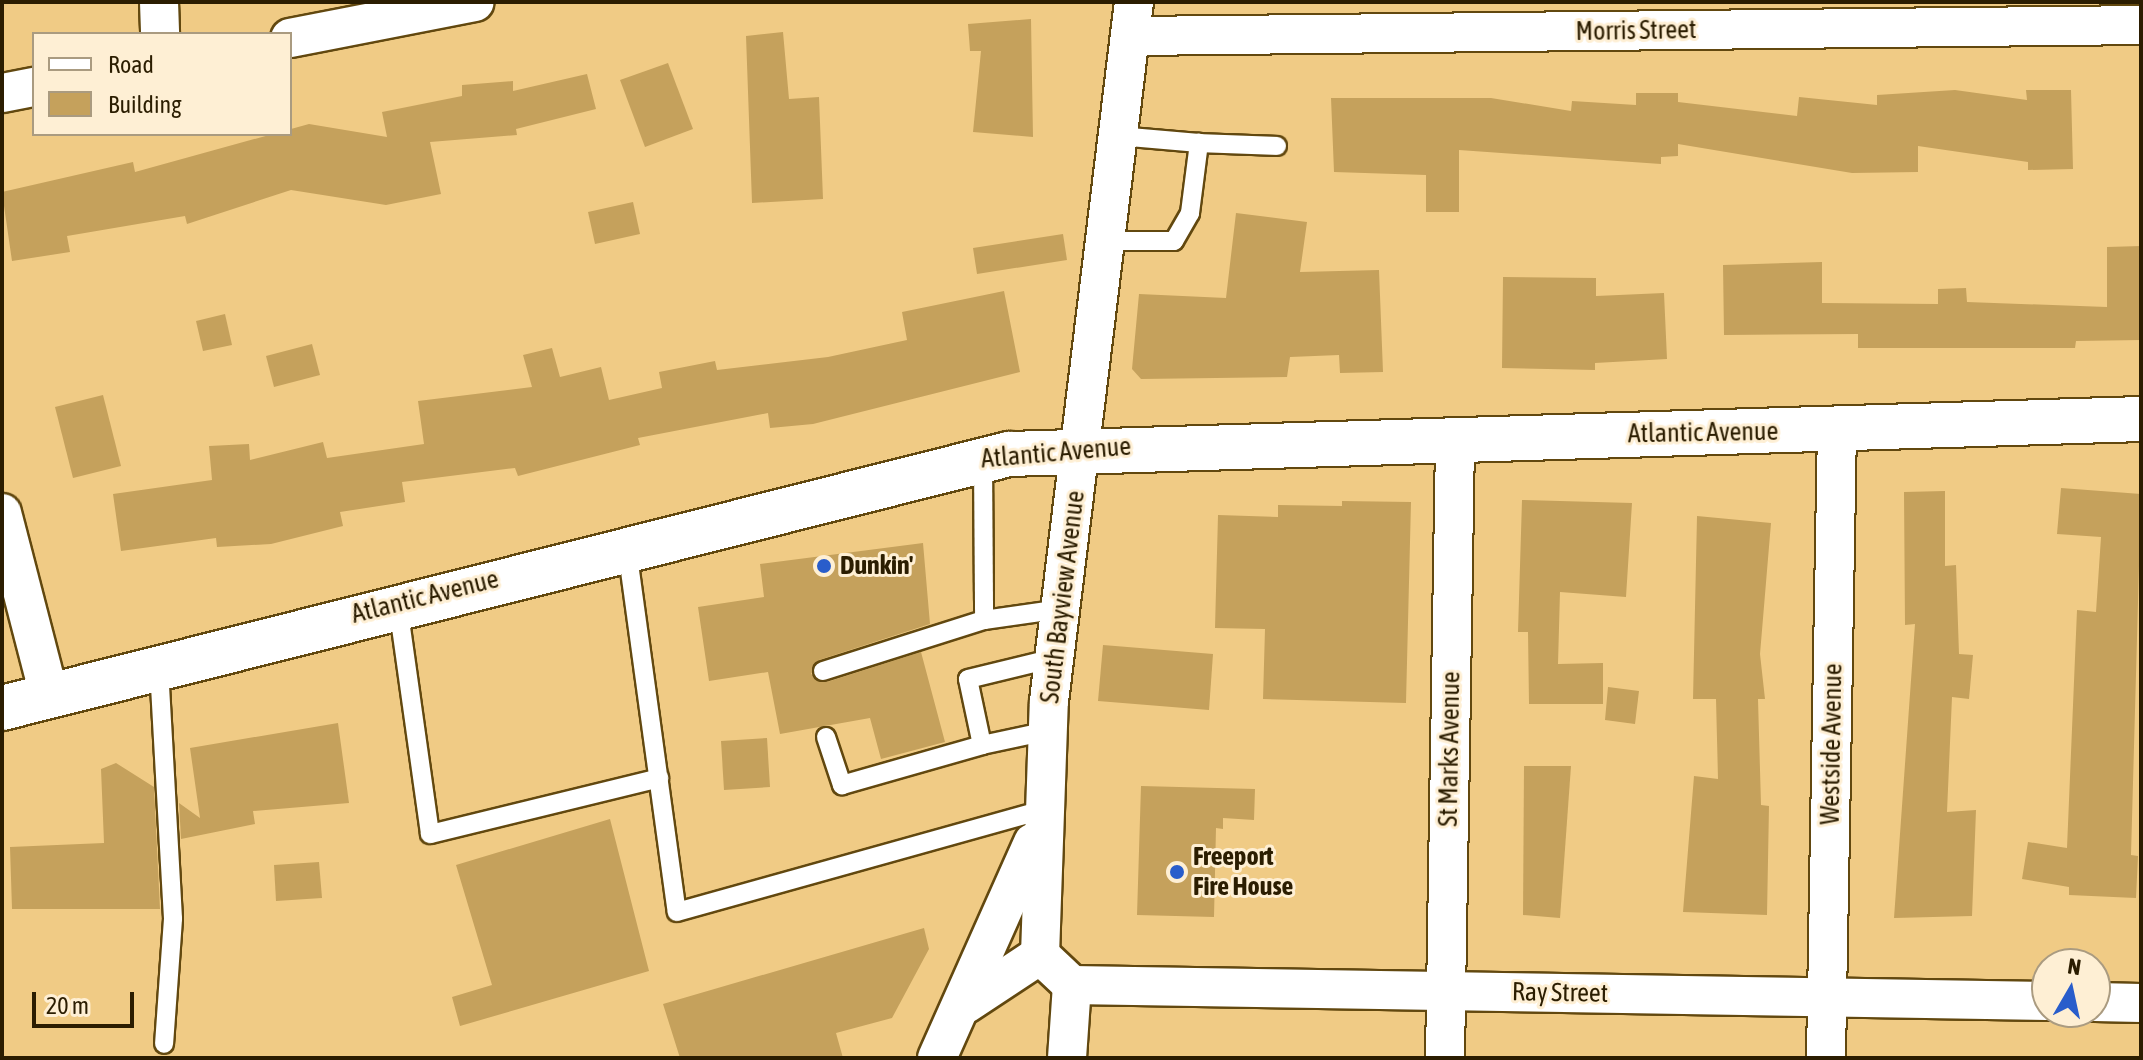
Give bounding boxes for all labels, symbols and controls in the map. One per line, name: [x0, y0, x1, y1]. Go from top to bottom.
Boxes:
street label: Morris Street: [1575, 14, 1697, 48]
legend: [32, 32, 292, 136]
text: Road: [108, 51, 154, 78]
text: Building: [108, 91, 181, 118]
street label: Atlantic Avenue: [1628, 416, 1778, 450]
street label: Atlantic Avenue: [980, 431, 1132, 475]
street label: South Bayview Avenue: [1034, 489, 1092, 705]
place label: Dunkin': [840, 550, 913, 582]
marker: Dunkin': [815, 557, 833, 575]
street label: Atlantic Avenue: [348, 564, 502, 630]
street label: Westside Avenue: [1815, 663, 1849, 825]
street label: St Marks Avenue: [1433, 671, 1467, 827]
place label: Freeport Fire House: [1193, 841, 1293, 902]
marker: Freeport Fire House: [1168, 863, 1186, 881]
north arrow: [2031, 948, 2111, 1028]
text: N: [2066, 952, 2083, 980]
scale bar: [36, 976, 138, 1026]
street label: Ray Street: [1512, 977, 1608, 1009]
text: 20 m: [46, 992, 89, 1019]

